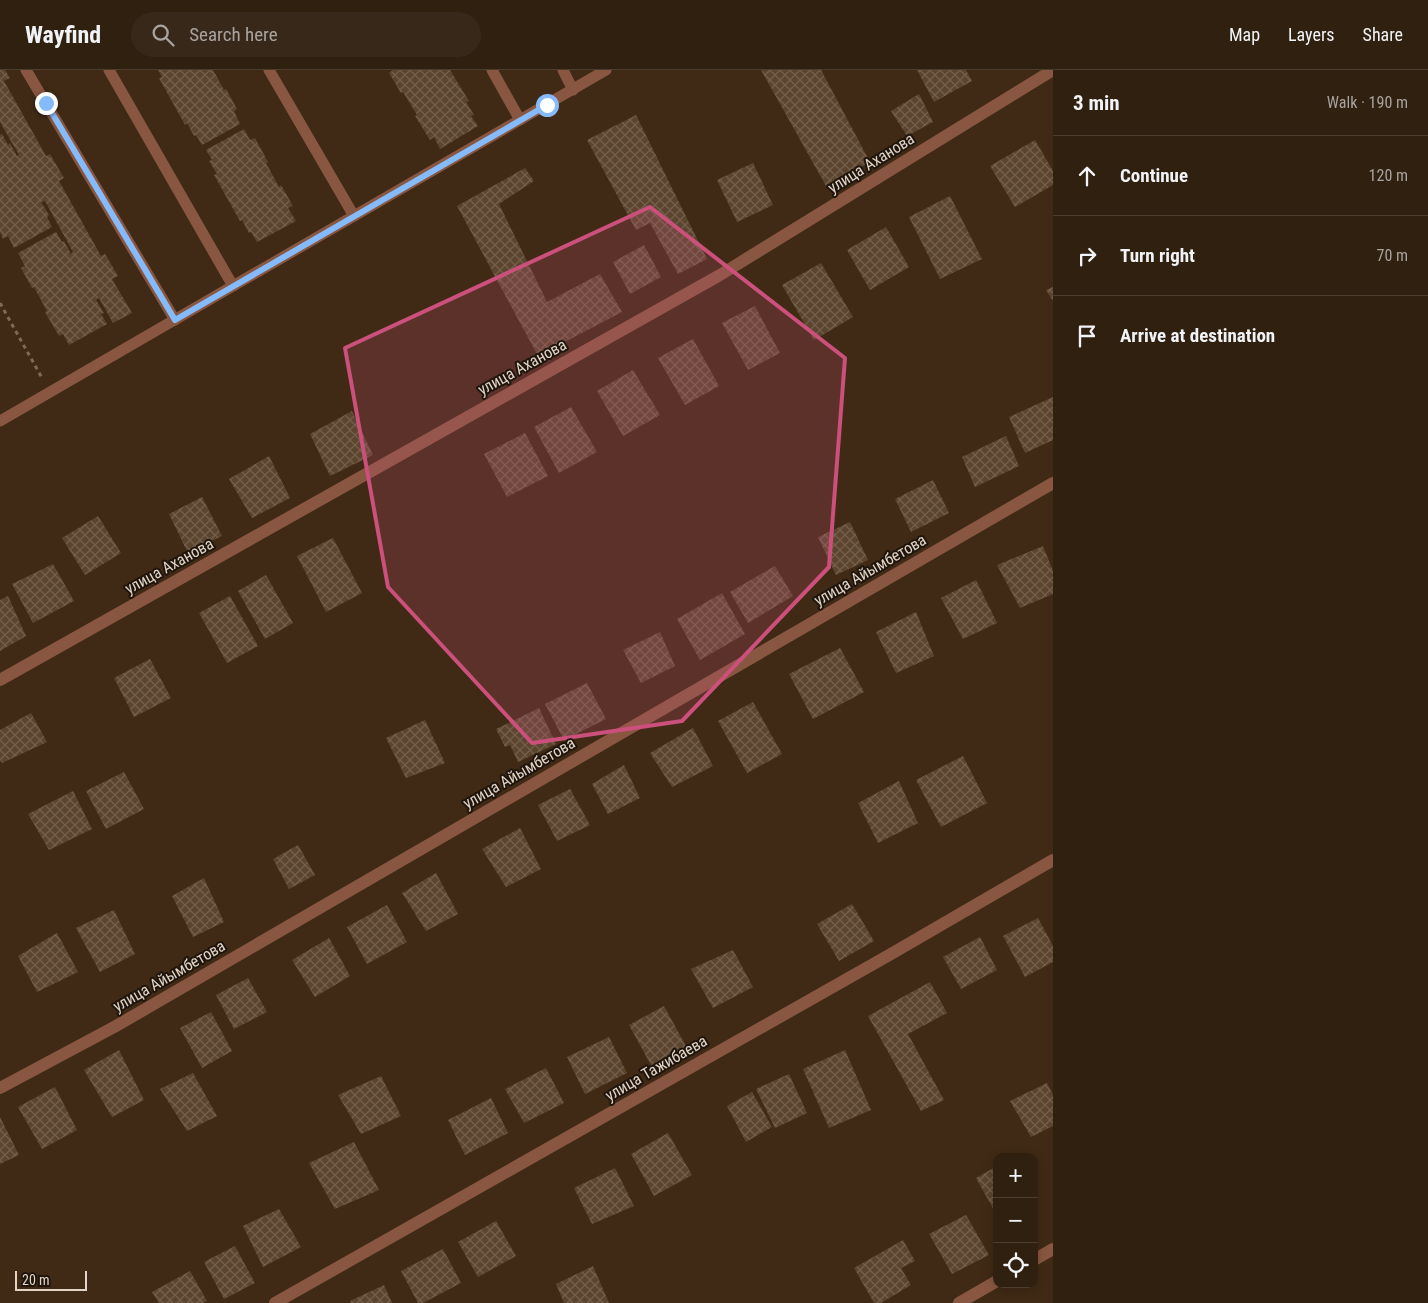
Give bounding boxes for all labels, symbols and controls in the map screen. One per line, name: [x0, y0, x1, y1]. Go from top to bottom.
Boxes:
search box: [131, 12, 481, 57]
text: Wayfind: [25, 21, 101, 49]
icon: search: [149, 21, 177, 49]
text: Search here: [189, 23, 278, 46]
text: Map: [1229, 24, 1260, 45]
text: Layers: [1288, 24, 1335, 45]
text: Share: [1363, 24, 1403, 45]
text: 3 min: [1073, 91, 1120, 115]
route end: [35, 92, 58, 115]
text: Walk · 190 m: [1327, 93, 1408, 112]
route start: [536, 94, 559, 117]
street label: улица Аханова: [824, 129, 918, 197]
icon: ahead: [1073, 162, 1101, 190]
text: Continue: [1120, 164, 1188, 187]
text: 120 m: [1369, 166, 1408, 185]
icon: right: [1073, 242, 1101, 270]
text: Turn right: [1120, 244, 1195, 267]
text: 70 m: [1376, 246, 1408, 265]
icon: arrive: [1073, 322, 1101, 350]
text: Arrive at destination: [1120, 324, 1275, 347]
street label: улица Аханова: [474, 335, 570, 399]
street label: улица Айымбетова: [811, 530, 929, 610]
street label: улица Аханова: [121, 534, 217, 598]
street label: улица Айымбетова: [460, 733, 578, 813]
street label: улица Айымбетова: [110, 936, 228, 1016]
street label: улица Тажибаева: [602, 1031, 710, 1105]
map controls: [993, 1153, 1038, 1288]
button: +: [993, 1153, 1038, 1198]
button: −: [993, 1198, 1038, 1243]
button: locate: [993, 1243, 1038, 1288]
scale bar: [15, 1268, 88, 1291]
text: 20 m: [22, 1272, 50, 1288]

